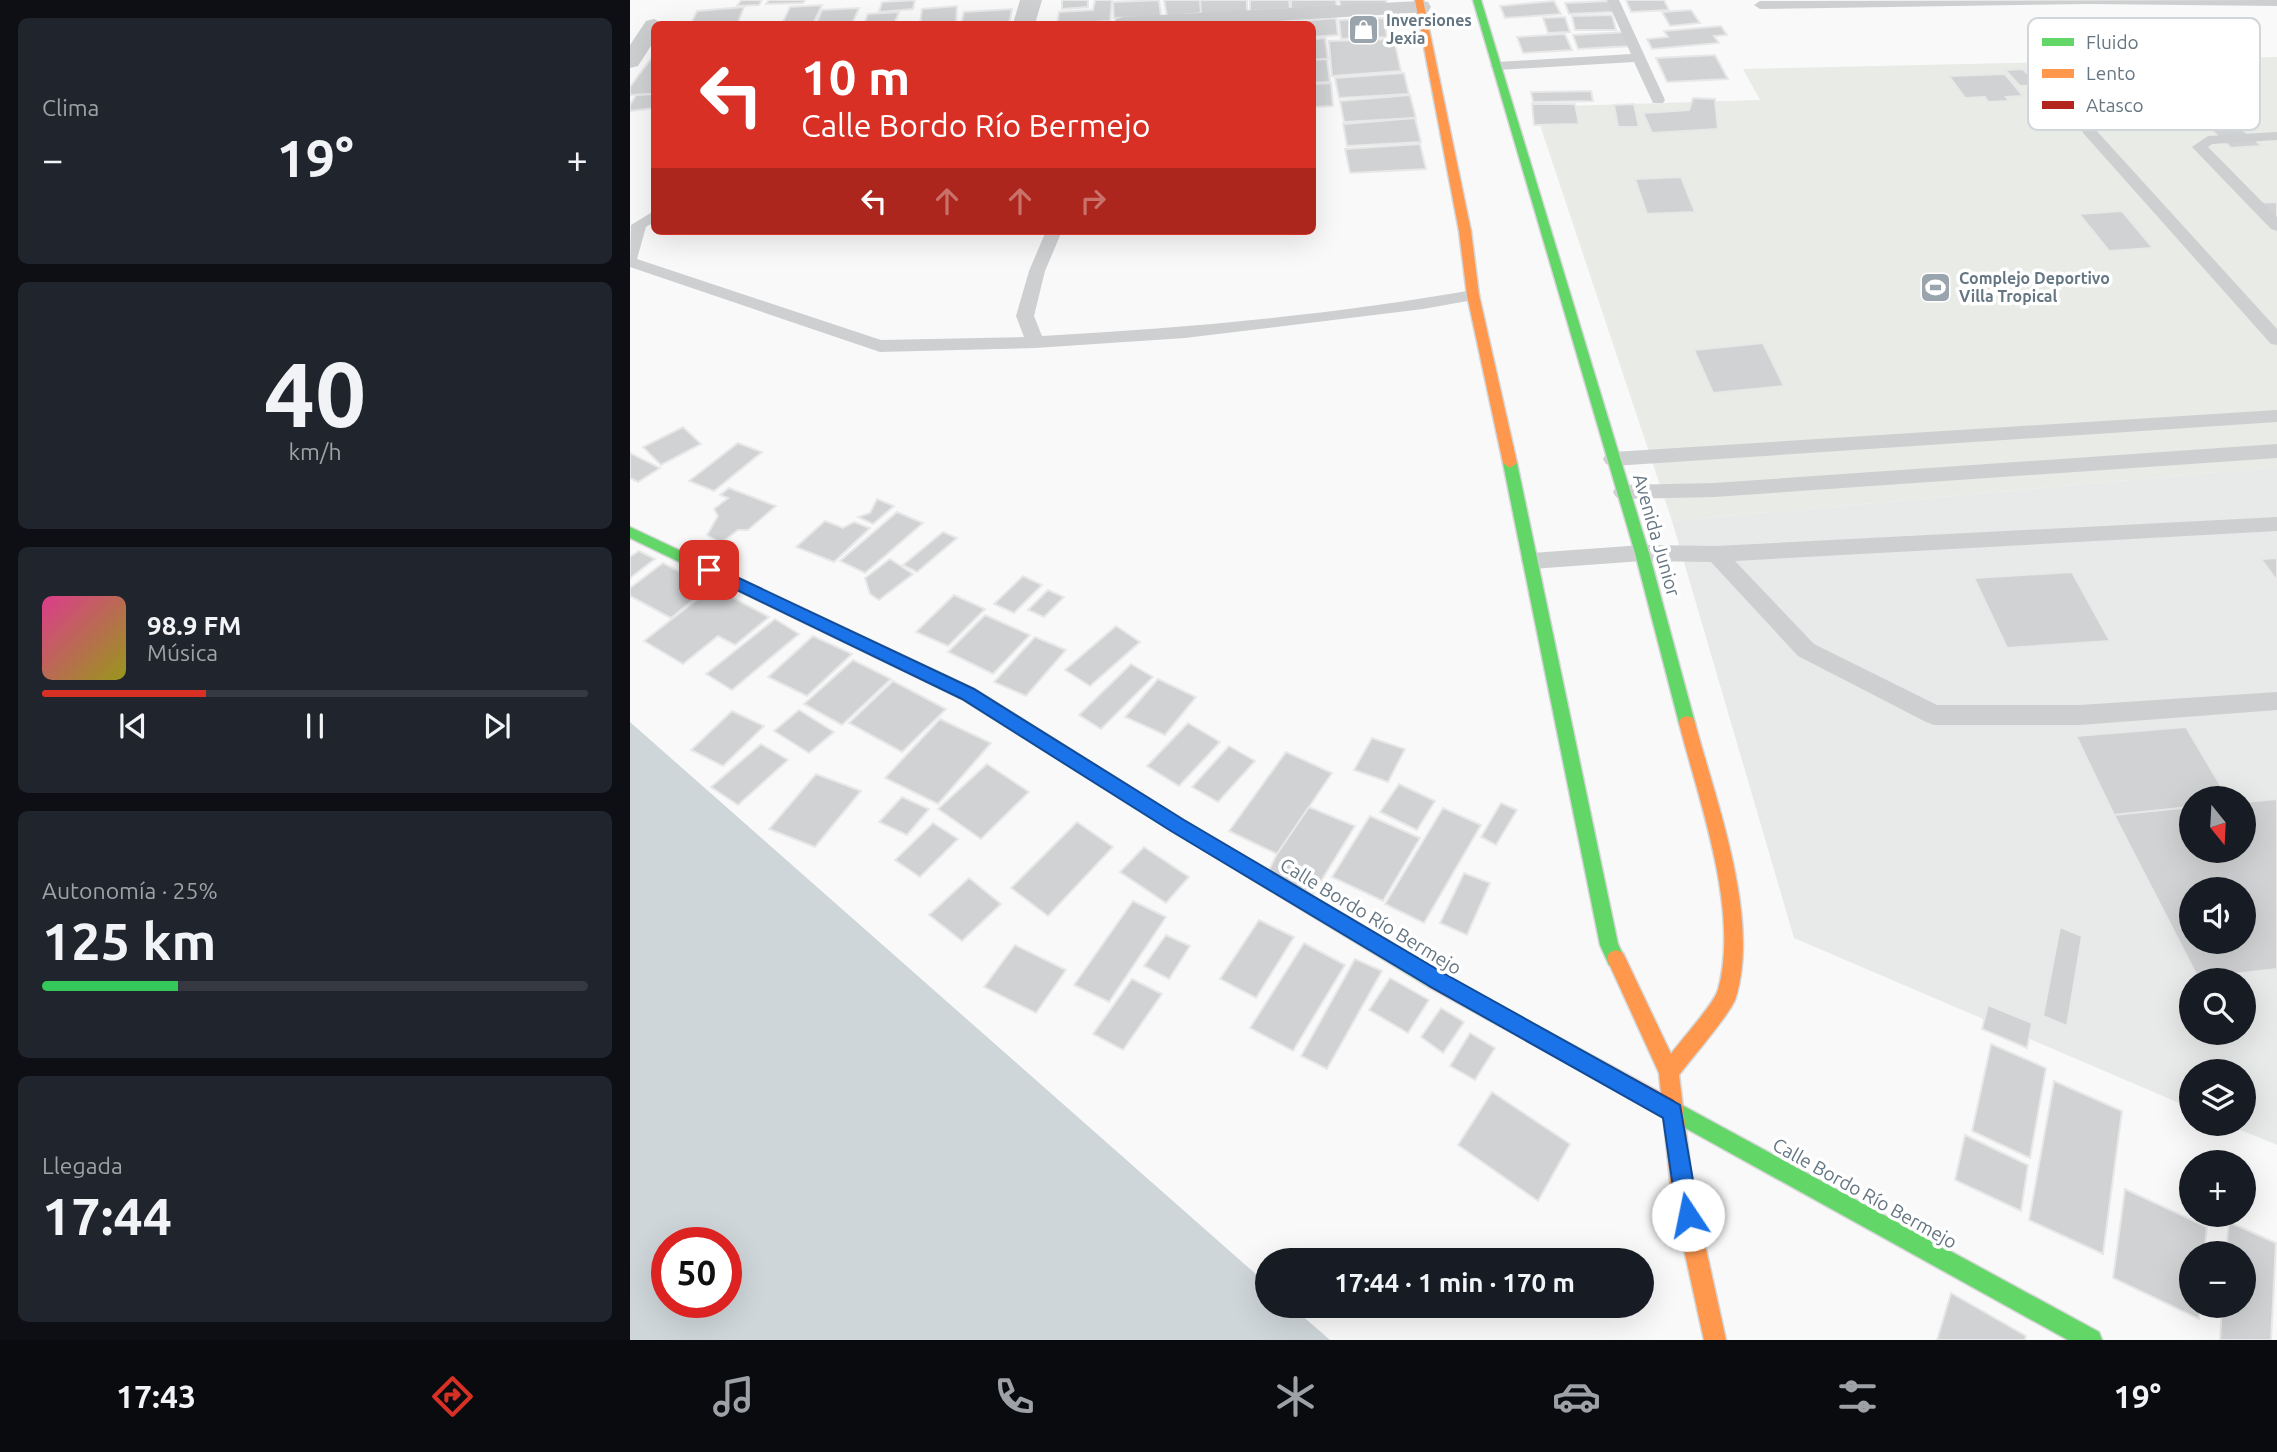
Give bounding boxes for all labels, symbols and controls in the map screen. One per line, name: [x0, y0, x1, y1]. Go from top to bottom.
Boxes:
place label: Inversiones Jexia: [1386, 11, 1472, 47]
shop icon: Inversiones Jexia: [1346, 12, 1380, 46]
legend: [2028, 18, 2260, 130]
text: Fluido: [2086, 31, 2139, 53]
icon: left: [686, 49, 777, 140]
text: 10 m: [801, 49, 910, 104]
text: Lento: [2086, 62, 2136, 84]
text: Atasco: [2086, 94, 2144, 116]
text: Clima: [42, 95, 99, 120]
text: Calle Bordo Río Bermejo: [801, 107, 1150, 143]
text: 19°: [276, 129, 354, 187]
text: −: [42, 138, 63, 180]
text: +: [567, 138, 588, 180]
icon: left: [855, 182, 893, 220]
icon: ahead: [928, 182, 966, 220]
icon: ahead: [1001, 182, 1039, 220]
icon: right: [1074, 182, 1112, 220]
place label: Complejo Deportivo Villa Tropical: [1959, 269, 2110, 305]
sports icon: Complejo Deportivo Villa Tropical: [1919, 270, 1953, 304]
text: 40: [264, 342, 366, 444]
text: km/h: [288, 439, 342, 464]
street label: Avenida Junior: [1629, 471, 1685, 599]
pin: [679, 540, 739, 600]
icon: arrive: [690, 551, 728, 589]
text: 98.9 FM: [147, 611, 241, 640]
text: Música: [147, 640, 218, 665]
icon: previous: [114, 707, 152, 745]
icon: pause: [296, 707, 334, 745]
icon: next: [478, 707, 516, 745]
north arrow: [2179, 786, 2256, 863]
map controls: [2179, 786, 2256, 1318]
street label: Calle Bordo Río Bermejo: [1276, 853, 1466, 979]
button: sound: [2179, 877, 2256, 954]
text: Autonomía · 25%: [42, 878, 218, 903]
text: 125 km: [42, 912, 216, 970]
button: search: [2179, 968, 2256, 1045]
button: layers: [2179, 1059, 2256, 1136]
street label: Calle Bordo Río Bermejo: [1769, 1133, 1961, 1253]
button: +: [2179, 1150, 2256, 1227]
text: Llegada: [42, 1153, 123, 1178]
position arrow: [1651, 1178, 1725, 1252]
text: 17:44: [42, 1187, 172, 1245]
speed limit sign: 50: [651, 1227, 742, 1318]
button: −: [2179, 1241, 2256, 1318]
text: 17:44 · 1 min · 170 m: [1334, 1268, 1575, 1297]
icon: directions: [428, 1372, 477, 1421]
icon: music: [709, 1372, 758, 1421]
icon: phone: [990, 1372, 1039, 1421]
icon: climate: [1271, 1372, 1320, 1421]
icon: car: [1552, 1372, 1601, 1421]
icon: filters: [1833, 1372, 1882, 1421]
text: 17:43: [116, 1378, 196, 1414]
text: 19°: [2114, 1378, 2161, 1414]

